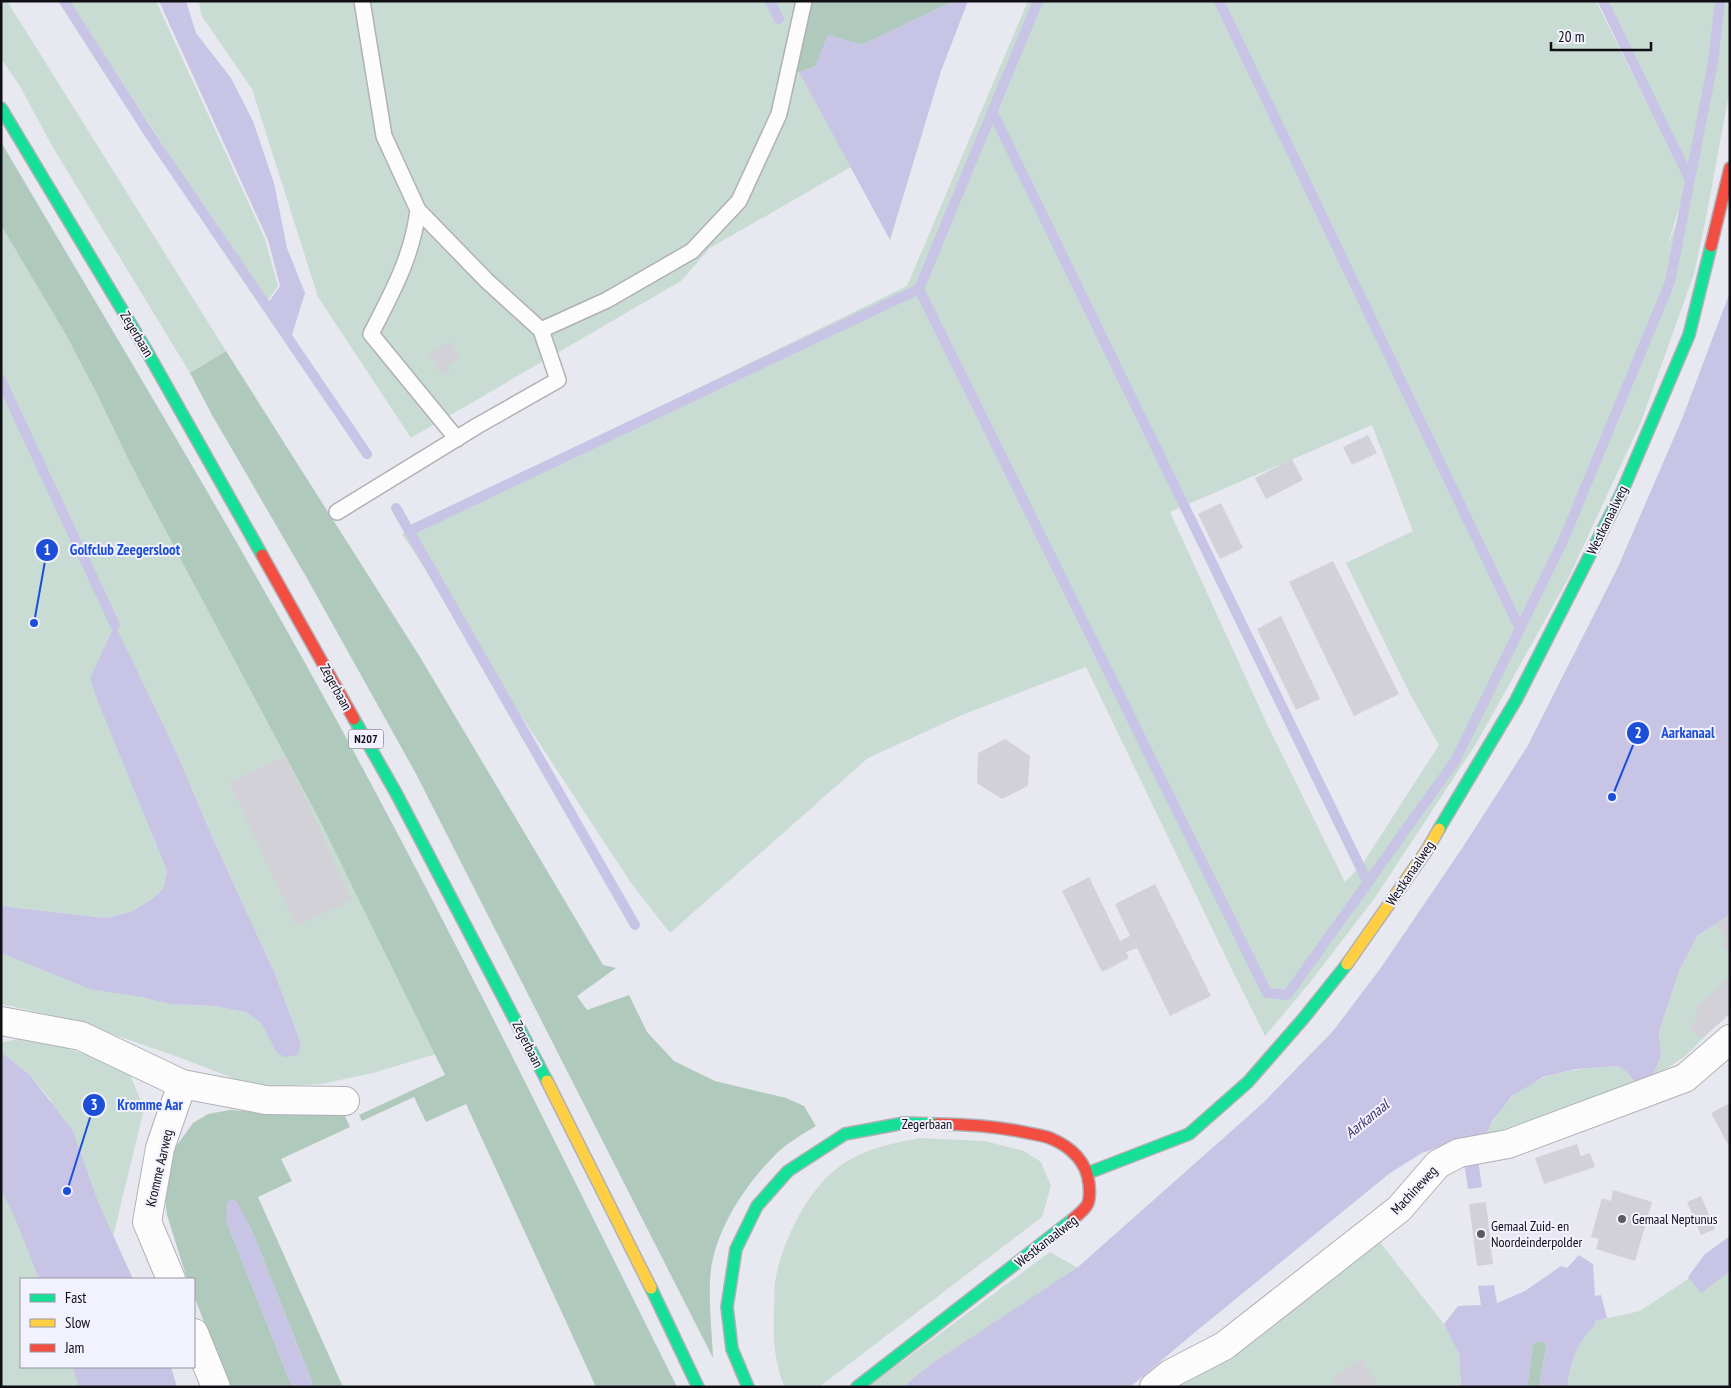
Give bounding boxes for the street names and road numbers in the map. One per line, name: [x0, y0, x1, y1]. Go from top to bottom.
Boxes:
street label: Zegerbaan: [116, 308, 158, 360]
street label: Westkanaalweg: [1583, 482, 1631, 558]
street label: Zegerbaan: [316, 661, 356, 713]
road number: N207: [348, 730, 384, 749]
street label: Westkanaalweg: [1382, 837, 1438, 909]
street label: Zegerbaan: [509, 1017, 547, 1071]
street label: Zegerbaan: [902, 1115, 952, 1133]
street label: Kromme Aarweg: [141, 1127, 177, 1209]
street label: Machineweg: [1387, 1162, 1441, 1218]
street label: Westkanaalweg: [1011, 1211, 1081, 1271]

